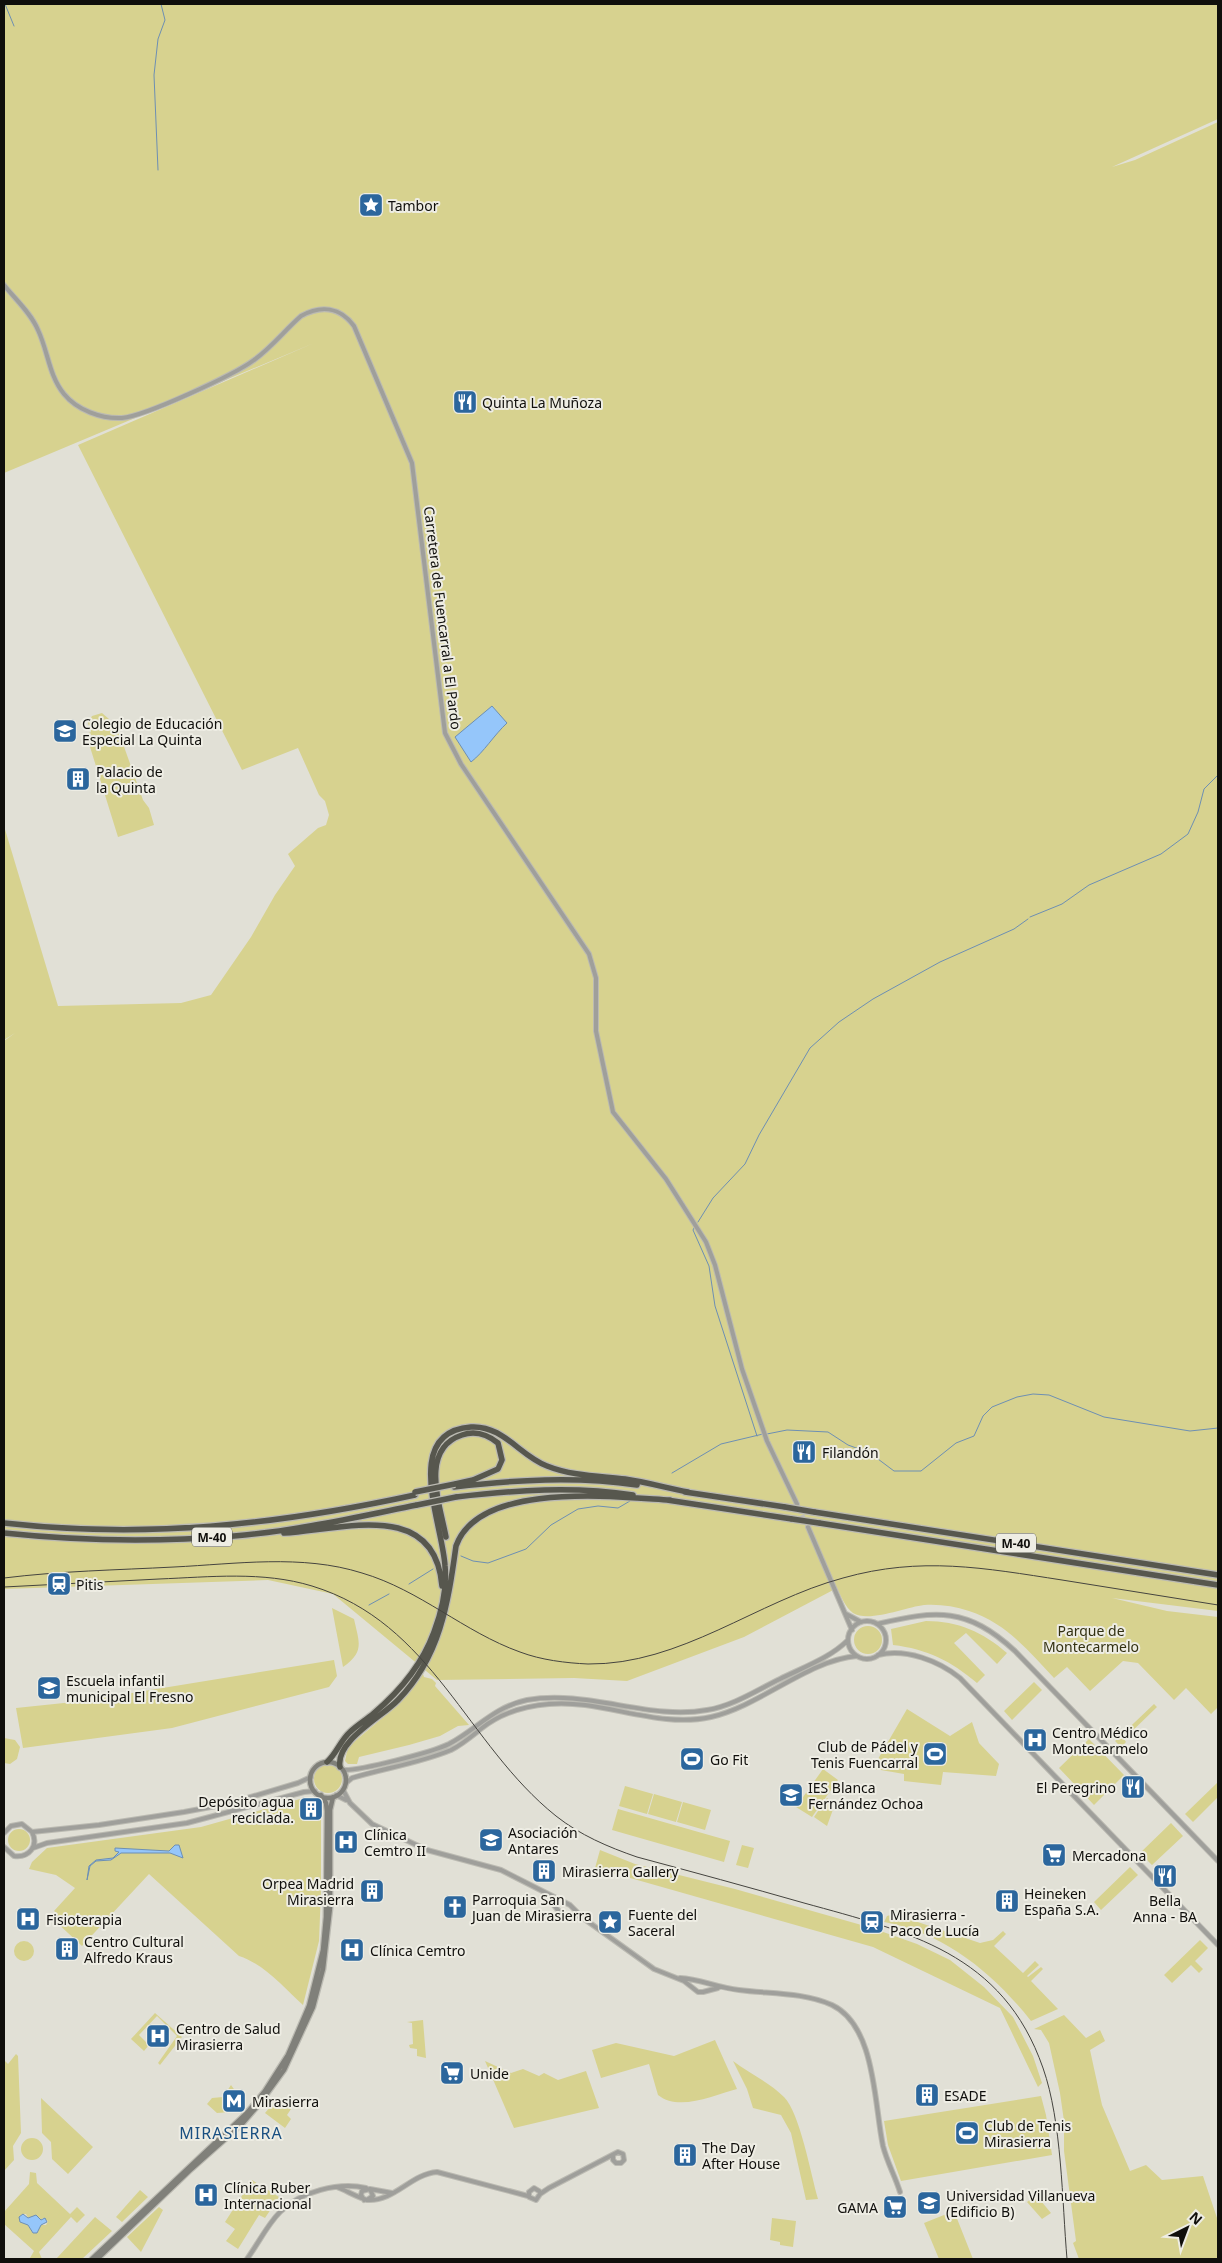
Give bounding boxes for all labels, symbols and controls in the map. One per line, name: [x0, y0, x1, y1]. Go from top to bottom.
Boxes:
place icon: Tambor: [358, 192, 384, 218]
place label: Tambor: [388, 196, 439, 215]
restaurant icon: Quinta La Muñoza: [452, 389, 478, 415]
place label: Quinta La Muñoza: [482, 393, 602, 412]
street label: Carretera de Fuencarral a El Pardo: [420, 505, 466, 731]
place label: Colegio de Educación Especial La Quinta: [82, 714, 222, 749]
school or university icon: Colegio de Educación Especial La Quinta: [52, 718, 78, 744]
place label: Palacio de la Quinta: [96, 762, 163, 797]
building icon: Palacio de la Quinta: [65, 766, 91, 792]
restaurant icon: Filandón: [791, 1439, 817, 1465]
place label: Filandón: [822, 1443, 879, 1462]
road number: M-40: [192, 1528, 232, 1546]
road number: M-40: [996, 1534, 1036, 1552]
station icon: Pitis: [46, 1571, 72, 1597]
place label: Pitis: [76, 1575, 104, 1594]
park label: Parque de Montecarmelo: [1043, 1621, 1139, 1656]
place label: Escuela infantil municipal El Fresno: [66, 1671, 194, 1706]
school or university icon: Escuela infantil municipal El Fresno: [36, 1675, 62, 1701]
place label: Centro Médico Montecarmelo: [1052, 1723, 1148, 1758]
hospital icon: Centro Médico Montecarmelo: [1022, 1727, 1048, 1753]
place label: Club de Pádel y Tenis Fuencarral: [811, 1737, 919, 1772]
sports icon: Club de Pádel y Tenis Fuencarral: [922, 1741, 948, 1767]
sports icon: Go Fit: [679, 1746, 705, 1772]
place label: Go Fit: [710, 1750, 748, 1769]
restaurant icon: El Peregrino: [1120, 1774, 1146, 1800]
place label: IES Blanca Fernández Ochoa: [808, 1778, 923, 1813]
place label: El Peregrino: [1036, 1778, 1116, 1797]
school or university icon: IES Blanca Fernández Ochoa: [778, 1782, 804, 1808]
place label: Depósito agua reciclada.: [198, 1792, 294, 1827]
building icon: Depósito agua reciclada.: [298, 1796, 324, 1822]
place label: Asociación Antares: [508, 1823, 578, 1858]
place label: Clínica Cemtro II: [364, 1825, 426, 1860]
school or university icon: Asociación Antares: [478, 1827, 504, 1853]
hospital icon: Clínica Cemtro II: [333, 1829, 359, 1855]
supermarket icon: Mercadona: [1041, 1842, 1067, 1868]
place label: Mercadona: [1072, 1846, 1146, 1865]
building icon: Mirasierra Gallery: [531, 1858, 557, 1884]
place label: Mirasierra Gallery: [562, 1862, 680, 1881]
restaurant icon: Bella Anna - BA: [1152, 1863, 1178, 1889]
place label: Orpea Madrid Mirasierra: [262, 1874, 354, 1909]
building icon: Orpea Madrid Mirasierra: [359, 1878, 385, 1904]
place label: Heineken España S.A.: [1024, 1884, 1099, 1919]
building icon: Heineken España S.A.: [994, 1888, 1020, 1914]
place label: Parroquia San Juan de Mirasierra: [470, 1890, 592, 1925]
place label: Bella Anna - BA: [1133, 1891, 1197, 1926]
church icon: Parroquia San Juan de Mirasierra: [442, 1894, 468, 1920]
place label: Fuente del Saceral: [628, 1905, 697, 1940]
place label: Mirasierra - Paco de Lucía: [890, 1905, 979, 1940]
hospital icon: Fisioterapia: [15, 1906, 41, 1932]
place icon: Fuente del Saceral: [597, 1909, 623, 1935]
station icon: Mirasierra - Paco de Lucía: [859, 1909, 885, 1935]
place label: Fisioterapia: [46, 1910, 122, 1929]
place label: Centro Cultural Alfredo Kraus: [84, 1932, 184, 1967]
building icon: Centro Cultural Alfredo Kraus: [54, 1936, 80, 1962]
hospital icon: Clínica Cemtro: [339, 1937, 365, 1963]
place label: Clínica Cemtro: [370, 1941, 465, 1960]
place label: Centro de Salud Mirasierra: [176, 2019, 281, 2054]
hospital icon: Centro de Salud Mirasierra: [145, 2023, 171, 2049]
supermarket icon: Unide: [439, 2060, 465, 2086]
place label: Unide: [470, 2064, 509, 2083]
building icon: ESADE: [914, 2082, 940, 2108]
place label: ESADE: [944, 2086, 986, 2105]
metro station icon: Mirasierra: [221, 2088, 247, 2114]
place label: Mirasierra: [252, 2092, 319, 2111]
place label: Club de Tenis Mirasierra: [984, 2116, 1071, 2151]
sports icon: Club de Tenis Mirasierra: [954, 2120, 980, 2146]
district label: MIRASIERRA: [179, 2122, 283, 2144]
place label: The Day After House: [702, 2138, 780, 2173]
building icon: The Day After House: [672, 2142, 698, 2168]
place label: Clínica Ruber Internacional: [224, 2178, 312, 2213]
hospital icon: Clínica Ruber Internacional: [193, 2182, 219, 2208]
place label: Universidad Villanueva (Edificio B): [946, 2186, 1095, 2221]
school or university icon: Universidad Villanueva (Edificio B): [916, 2190, 942, 2216]
supermarket icon: GAMA: [882, 2194, 908, 2220]
place label: GAMA: [837, 2198, 878, 2217]
north arrow: [1162, 2203, 1212, 2253]
text: N: [1185, 2207, 1207, 2229]

